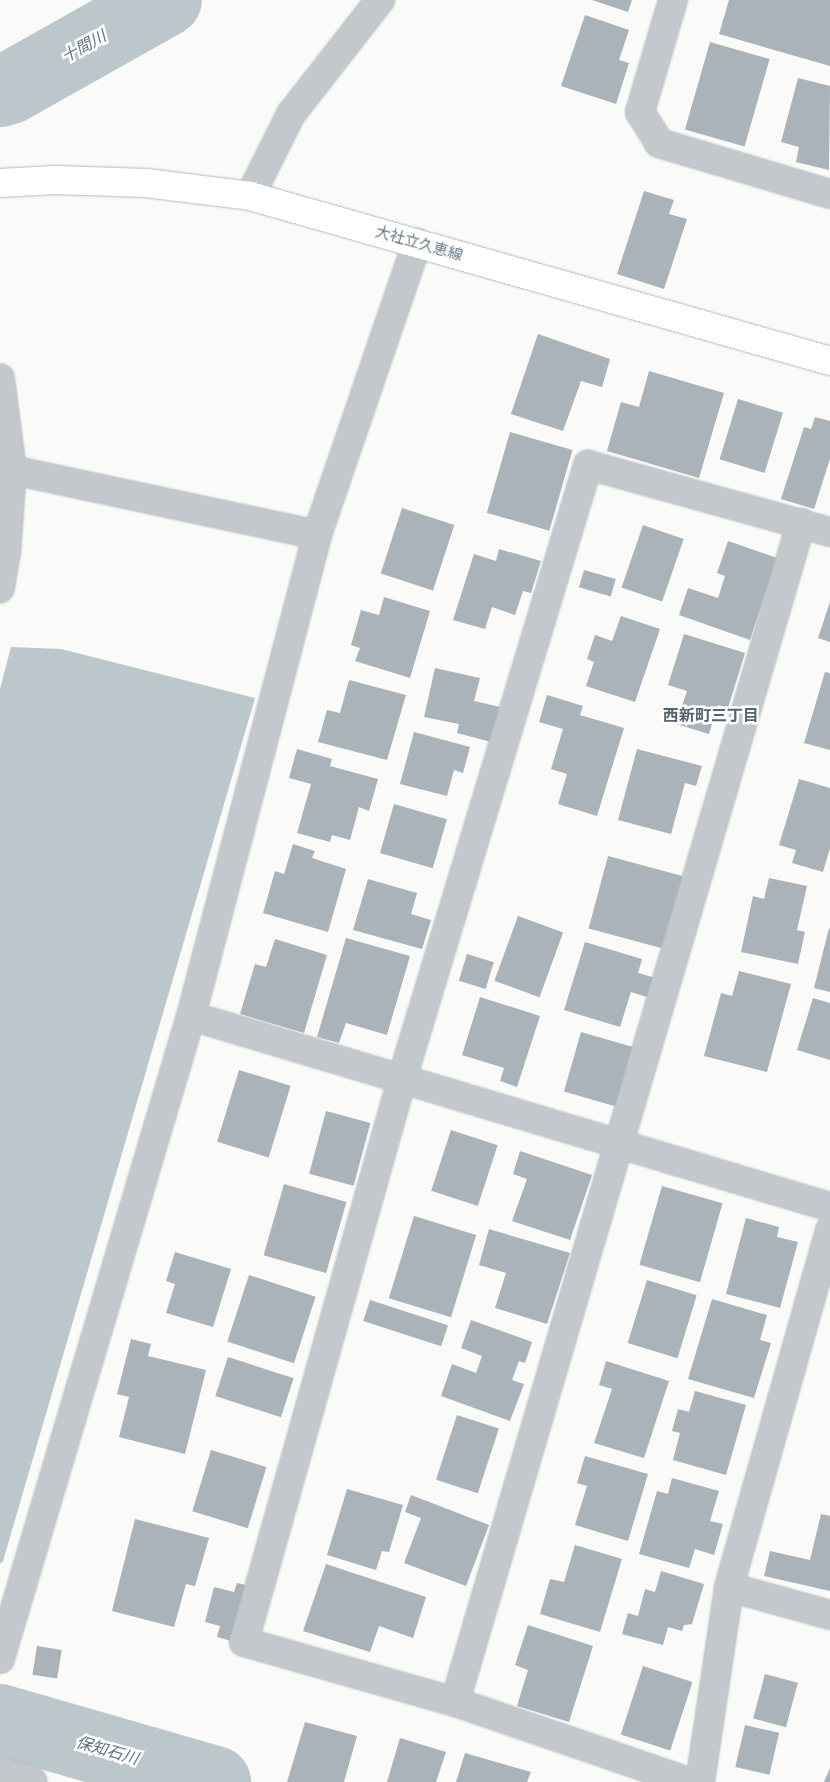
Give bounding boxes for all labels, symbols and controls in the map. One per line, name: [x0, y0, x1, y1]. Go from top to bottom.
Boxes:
water label: 十間川: [58, 27, 110, 67]
street label: 大社立久恵線: [373, 223, 465, 265]
district label: 西新町三丁目: [663, 706, 759, 726]
water label: 保知石川: [74, 1733, 140, 1769]

